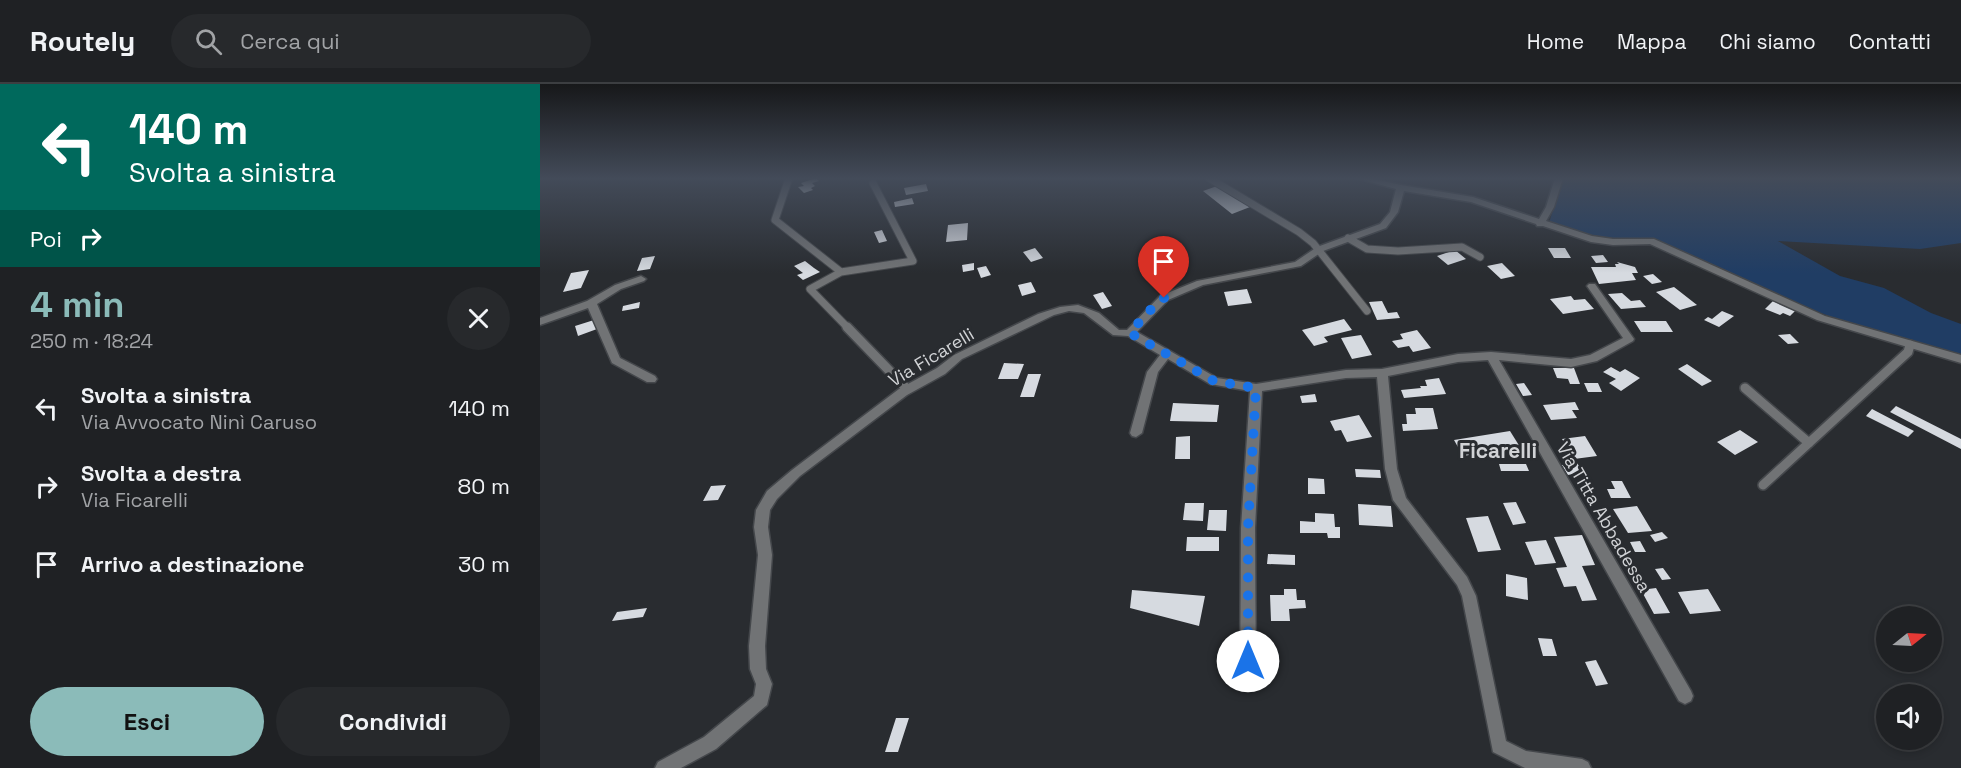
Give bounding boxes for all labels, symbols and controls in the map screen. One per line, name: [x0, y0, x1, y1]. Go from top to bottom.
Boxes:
search box: [171, 14, 591, 68]
text: Routely: [30, 23, 135, 59]
icon: search: [192, 25, 225, 58]
text: Cerca qui: [240, 27, 340, 55]
text: Home: [1527, 28, 1584, 55]
text: Mappa: [1617, 28, 1686, 55]
text: Chi siamo: [1719, 28, 1816, 55]
text: Contatti: [1849, 28, 1931, 55]
text: 140 m: [129, 103, 248, 156]
icon: left: [30, 108, 108, 186]
text: Svolta a sinistra: [129, 155, 336, 190]
icon: right: [74, 222, 107, 255]
text: Poi: [30, 225, 62, 253]
pin: [1138, 236, 1189, 298]
icon: arrive: [1147, 245, 1180, 278]
text: 4 min: [30, 282, 125, 328]
button: close: [447, 287, 510, 350]
street label: Via Ficarelli: [884, 322, 978, 392]
text: 250 m · 18:24: [30, 328, 153, 354]
text: Svolta a sinistra: [81, 381, 251, 409]
icon: left: [30, 392, 63, 425]
text: 140 m: [448, 394, 510, 422]
text: Via Avvocato Ninì Caruso: [81, 409, 317, 435]
district label: Ficarelli: [1459, 437, 1537, 464]
street label: Via Titta Abbadessa: [1552, 438, 1656, 596]
text: Svolta a destra: [81, 459, 241, 487]
icon: right: [30, 470, 63, 503]
text: 80 m: [458, 472, 510, 500]
text: Via Ficarelli: [81, 487, 188, 513]
icon: arrive: [30, 548, 63, 581]
text: Arrivo a destinazione: [81, 550, 304, 578]
text: 30 m: [458, 550, 510, 578]
north arrow: [1876, 606, 1942, 672]
map controls: [1876, 606, 1942, 750]
position arrow: [1216, 629, 1280, 693]
button: sound: [1876, 684, 1942, 750]
button: Esci: [30, 687, 264, 756]
button: Condividi: [276, 687, 510, 756]

